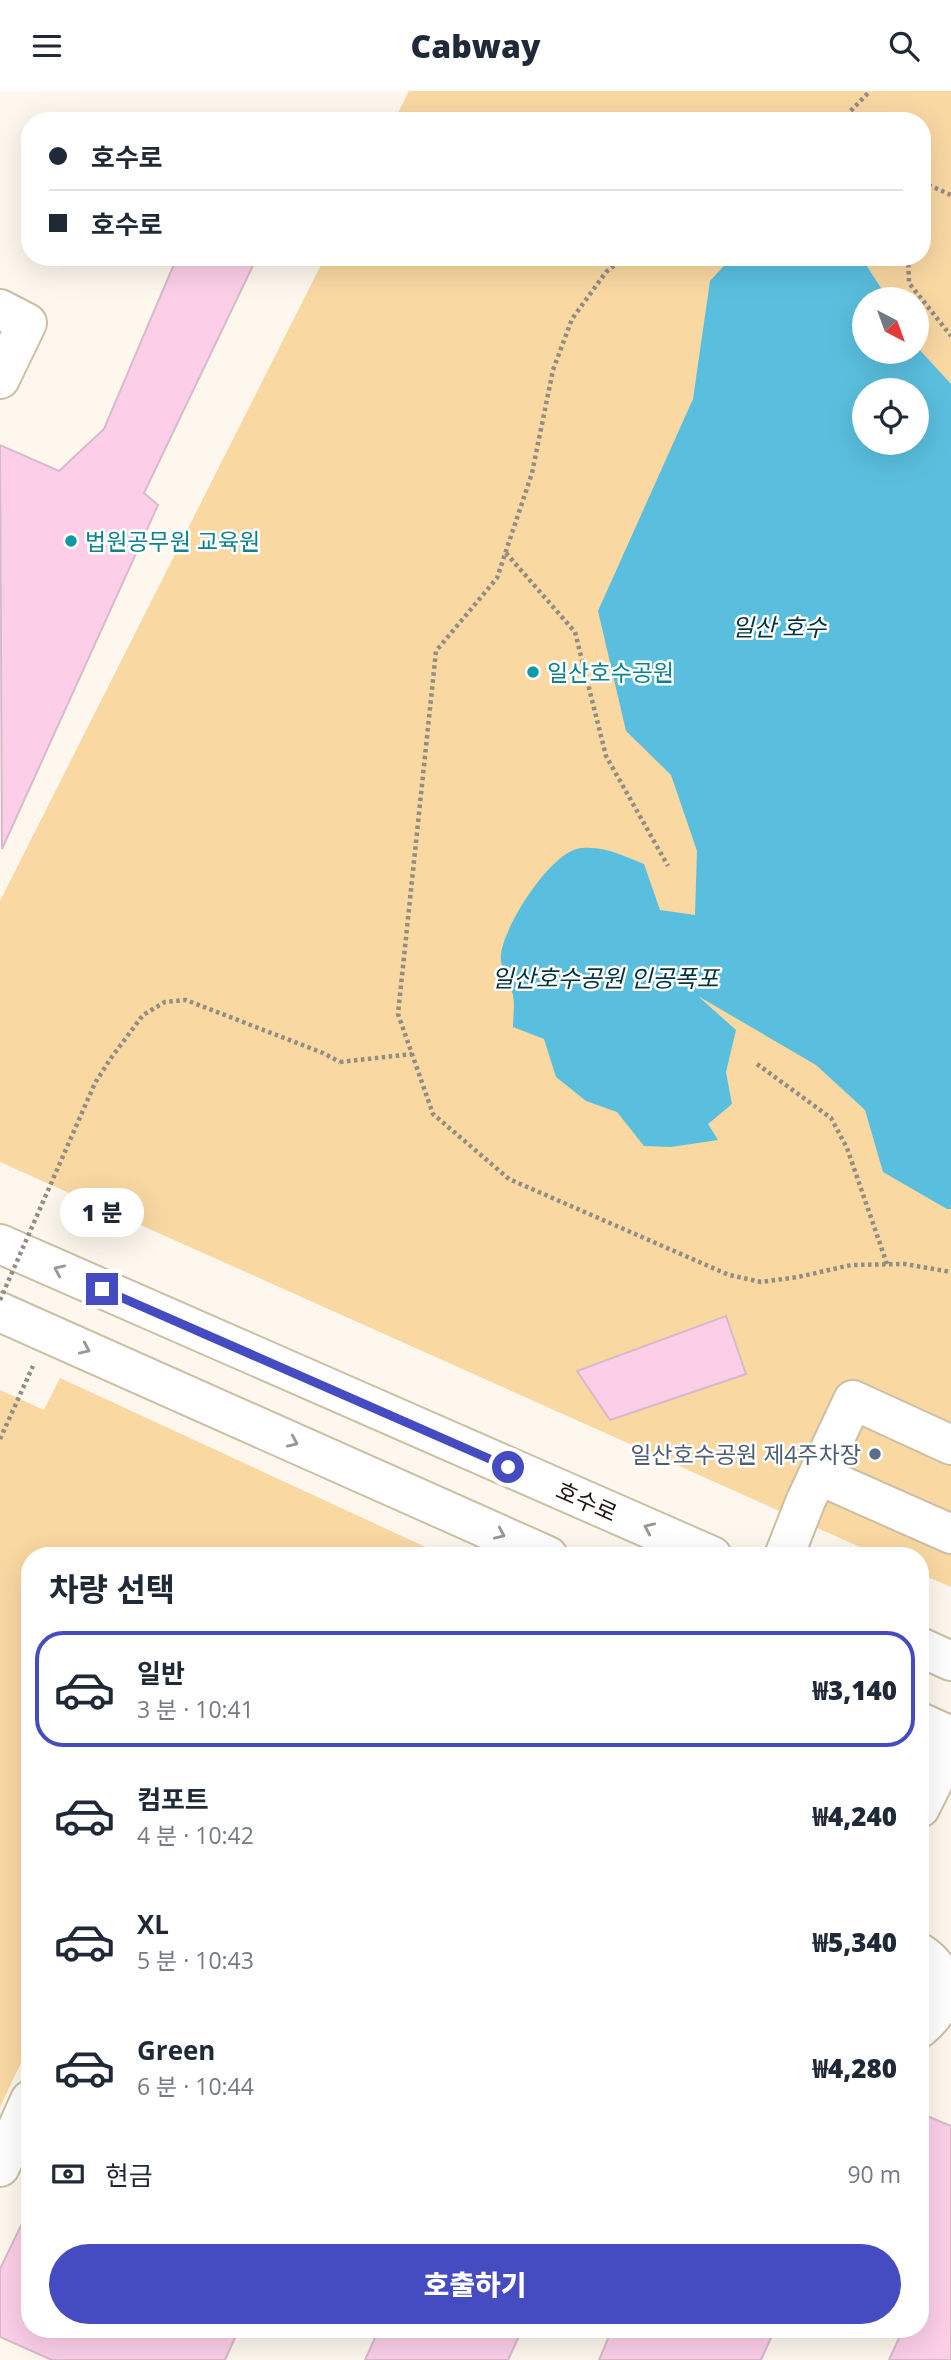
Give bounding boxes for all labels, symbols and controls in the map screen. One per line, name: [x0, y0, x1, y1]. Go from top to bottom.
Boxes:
text: Cabway: [411, 24, 540, 67]
icon: menu: [28, 27, 66, 65]
icon: search: [885, 27, 923, 65]
text: 호수로: [91, 139, 163, 175]
text: 호수로: [91, 206, 163, 242]
north arrow: [852, 287, 929, 364]
map controls: [852, 287, 929, 455]
button: locate: [852, 378, 929, 455]
place label: 법원공무원 교육원: [85, 525, 260, 557]
marker: 법원공무원 교육원: [63, 533, 79, 549]
water label: 일산 호수: [732, 610, 827, 643]
place label: 일산호수공원: [547, 656, 674, 688]
marker: 일산호수공원: [525, 664, 541, 680]
water label: 일산호수공원 인공폭포: [491, 961, 720, 994]
callout: 1 분: [60, 1187, 144, 1237]
text: 1 분: [82, 1196, 122, 1228]
one-way arrow: [54, 1264, 67, 1278]
route end: [86, 1273, 118, 1305]
one-way arrow: [78, 1341, 90, 1355]
one-way arrow: [286, 1434, 298, 1448]
place label: 일산호수공원 제4주차장: [630, 1438, 861, 1470]
marker: 일산호수공원 제4주차장: [867, 1446, 883, 1462]
route start: [492, 1451, 524, 1483]
street label: 호수로: [551, 1473, 623, 1529]
one-way arrow: [644, 1522, 656, 1536]
one-way arrow: [493, 1526, 506, 1540]
text: 차량 선택: [49, 1567, 175, 1610]
text: 일반: [137, 1655, 185, 1691]
icon: car: [53, 1658, 116, 1721]
text: ₩3,140: [812, 1672, 897, 1708]
text: 3 분 · 10:41: [137, 1693, 254, 1725]
text: 컴포트: [137, 1781, 209, 1817]
icon: car: [53, 1784, 116, 1847]
text: ₩4,240: [812, 1798, 897, 1834]
text: 4 분 · 10:42: [137, 1819, 254, 1851]
text: XL: [137, 1906, 169, 1942]
icon: car: [53, 1910, 116, 1973]
text: ₩5,340: [812, 1924, 897, 1960]
text: 5 분 · 10:43: [137, 1944, 254, 1976]
text: Green: [137, 2032, 215, 2068]
icon: car: [53, 2036, 116, 2099]
text: ₩4,280: [812, 2050, 897, 2086]
text: 6 분 · 10:44: [137, 2070, 254, 2102]
icon: cash: [49, 2155, 87, 2193]
text: 현금: [105, 2157, 153, 2193]
text: 90 m: [847, 2158, 901, 2190]
button: 호출하기: [49, 2244, 901, 2324]

